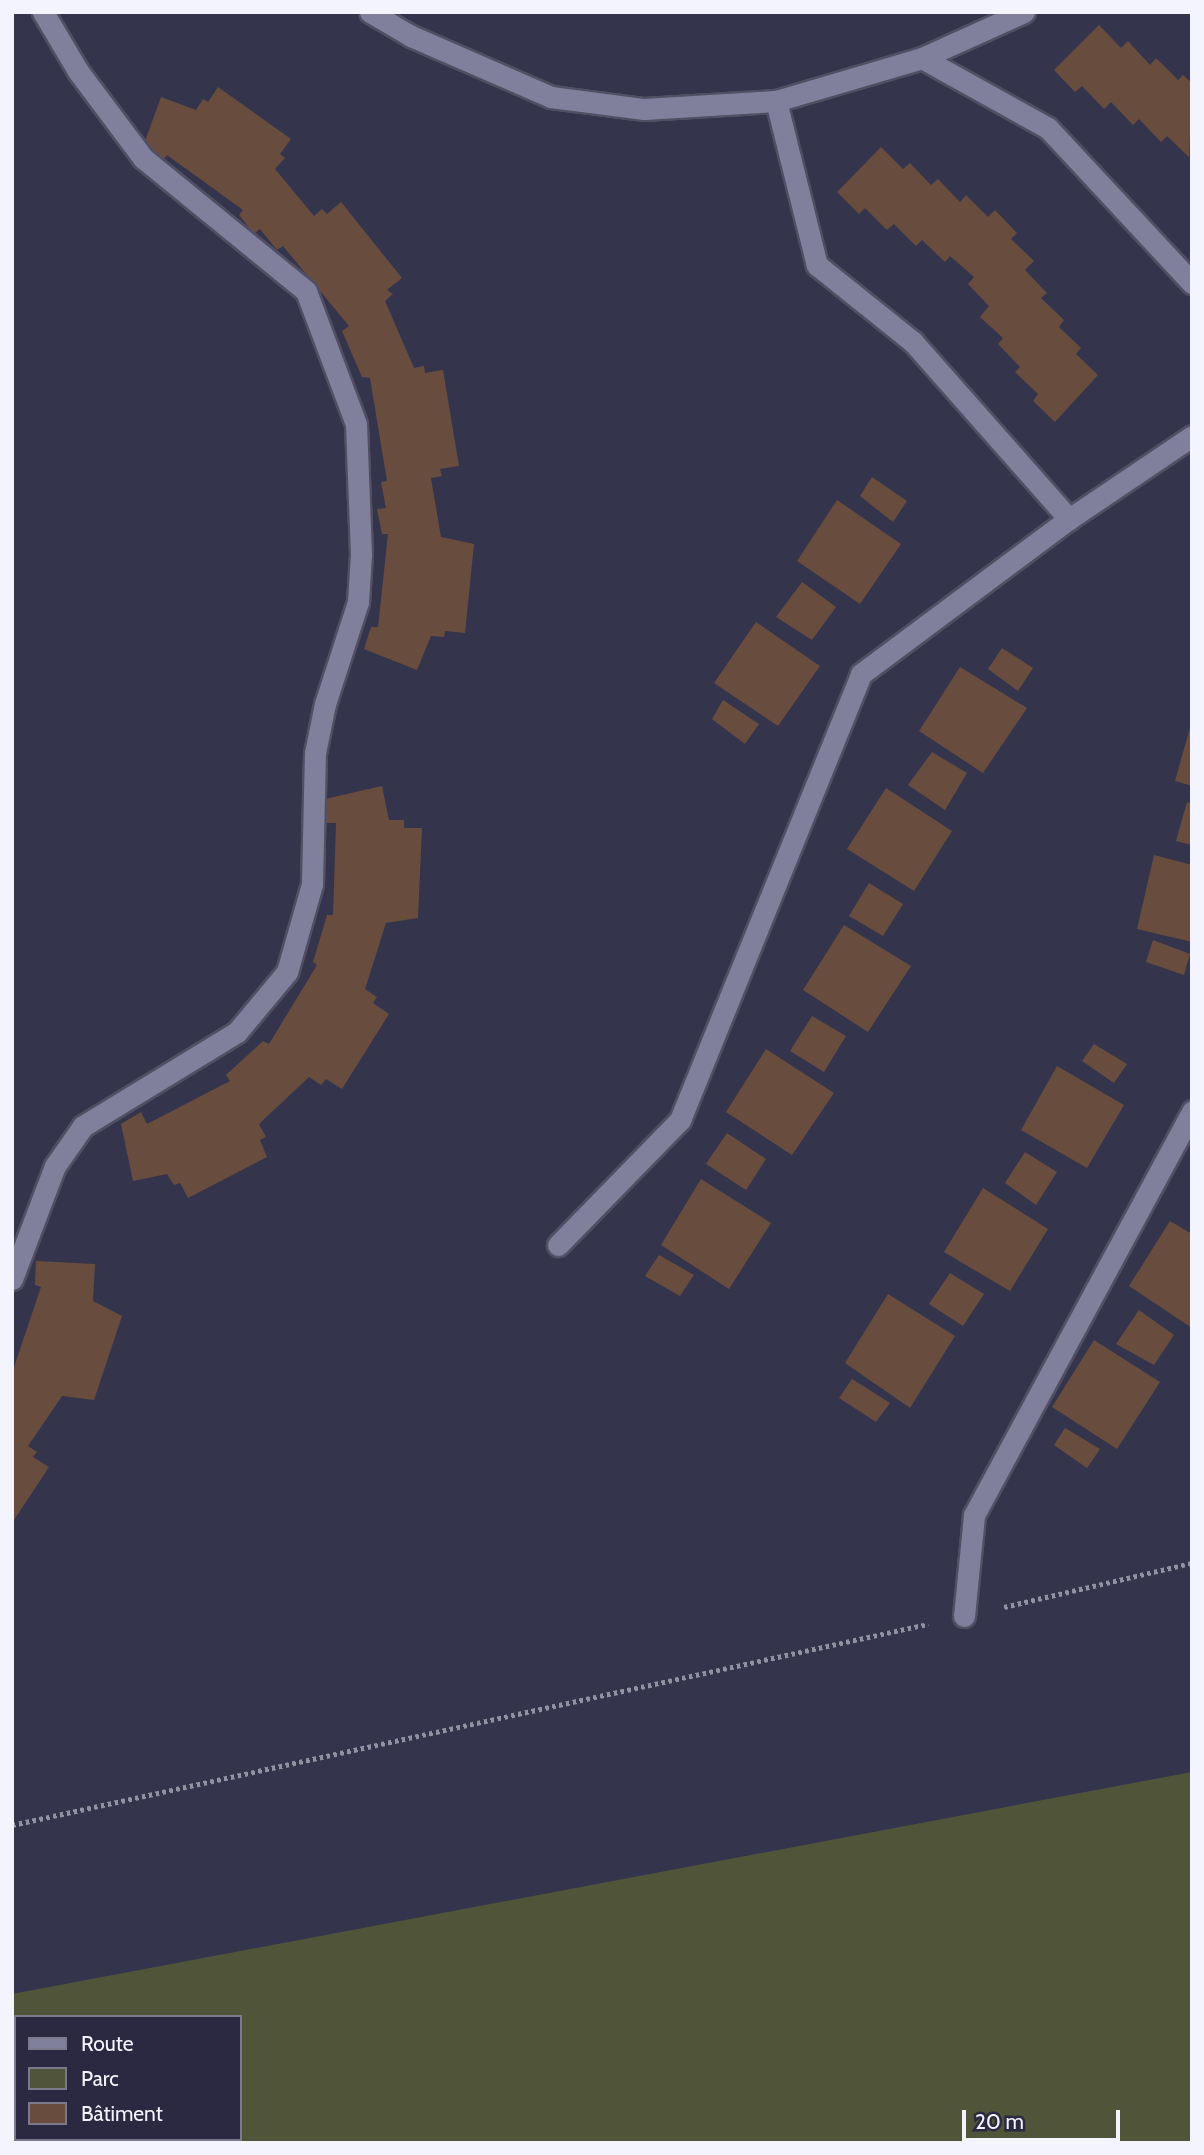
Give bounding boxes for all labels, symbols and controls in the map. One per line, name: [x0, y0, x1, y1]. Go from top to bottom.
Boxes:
legend: [14, 2015, 242, 2141]
text: Route: [81, 2031, 134, 2056]
text: Parc: [81, 2066, 119, 2091]
scale bar: [966, 2096, 1124, 2140]
text: Bâtiment: [81, 2101, 163, 2126]
text: 20 m: [975, 2109, 1024, 2134]

